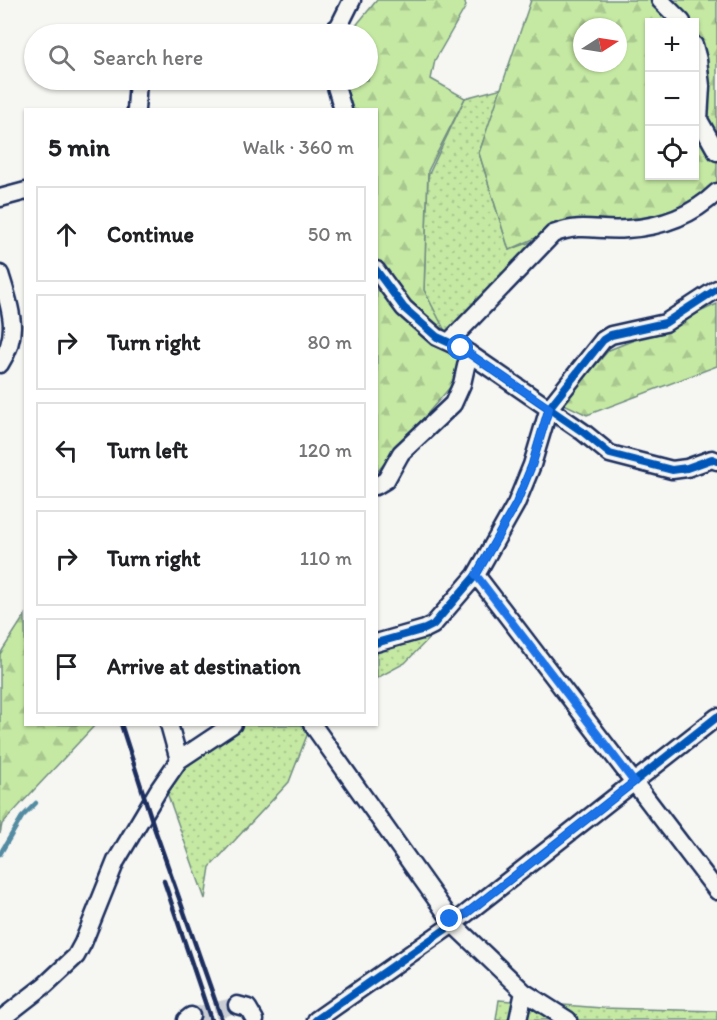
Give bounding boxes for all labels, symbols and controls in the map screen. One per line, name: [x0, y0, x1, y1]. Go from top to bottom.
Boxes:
north arrow: [573, 18, 627, 72]
map controls: [645, 18, 699, 180]
button: +: [645, 18, 699, 72]
search box: [24, 24, 378, 90]
icon: search: [45, 41, 78, 74]
text: Search here: [93, 44, 203, 71]
button: −: [645, 72, 699, 126]
button: locate: [645, 126, 699, 180]
text: 5 min: [48, 131, 110, 163]
text: Walk · 360 m: [242, 135, 354, 159]
icon: ahead: [50, 218, 83, 251]
text: Continue: [107, 221, 194, 248]
text: 50 m: [308, 222, 352, 246]
icon: right: [50, 326, 83, 359]
text: Turn right: [107, 329, 201, 356]
text: 80 m: [307, 330, 352, 354]
route start: [447, 334, 473, 360]
icon: left: [50, 434, 83, 467]
text: Turn left: [107, 437, 188, 464]
text: 120 m: [299, 438, 352, 462]
icon: right: [50, 542, 83, 575]
text: Turn right: [107, 545, 201, 572]
text: 110 m: [300, 546, 352, 570]
icon: arrive: [50, 650, 83, 683]
text: Arrive at destination: [107, 653, 301, 680]
route end: [436, 905, 462, 931]

